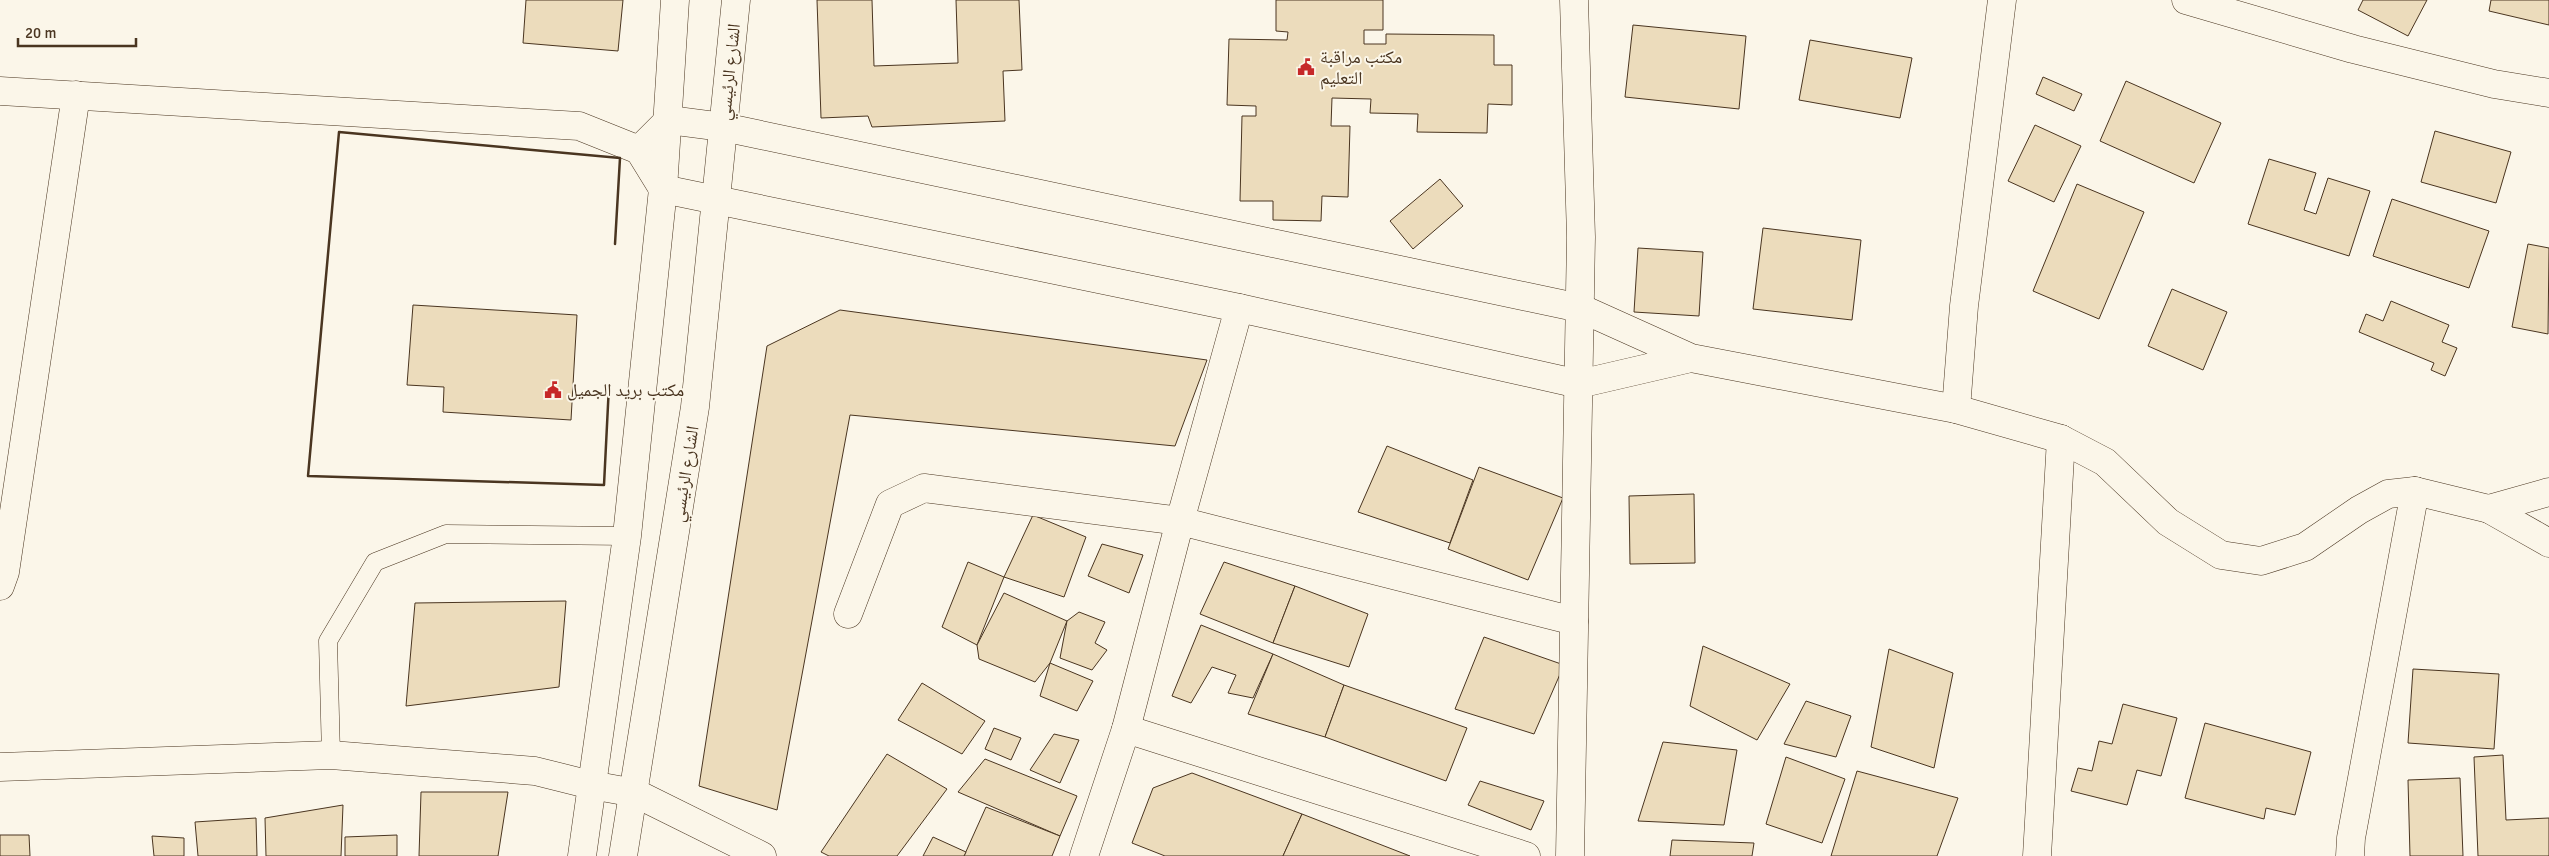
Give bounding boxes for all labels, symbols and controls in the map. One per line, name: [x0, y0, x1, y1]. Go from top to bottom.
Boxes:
scale bar: [18, 15, 135, 47]
street label: الشارع الرئيسي: [713, 22, 749, 122]
text: 20 m: [25, 24, 56, 42]
place label: مكتب مراقبة التعليم: [1320, 46, 1402, 90]
public building icon: مكتب مراقبة التعليم: [1296, 57, 1316, 77]
place label: مكتب بريد الجميل: [567, 379, 684, 401]
public building icon: مكتب بريد الجميل: [543, 380, 563, 400]
street label: الشارع الرئيسي: [667, 424, 707, 524]

